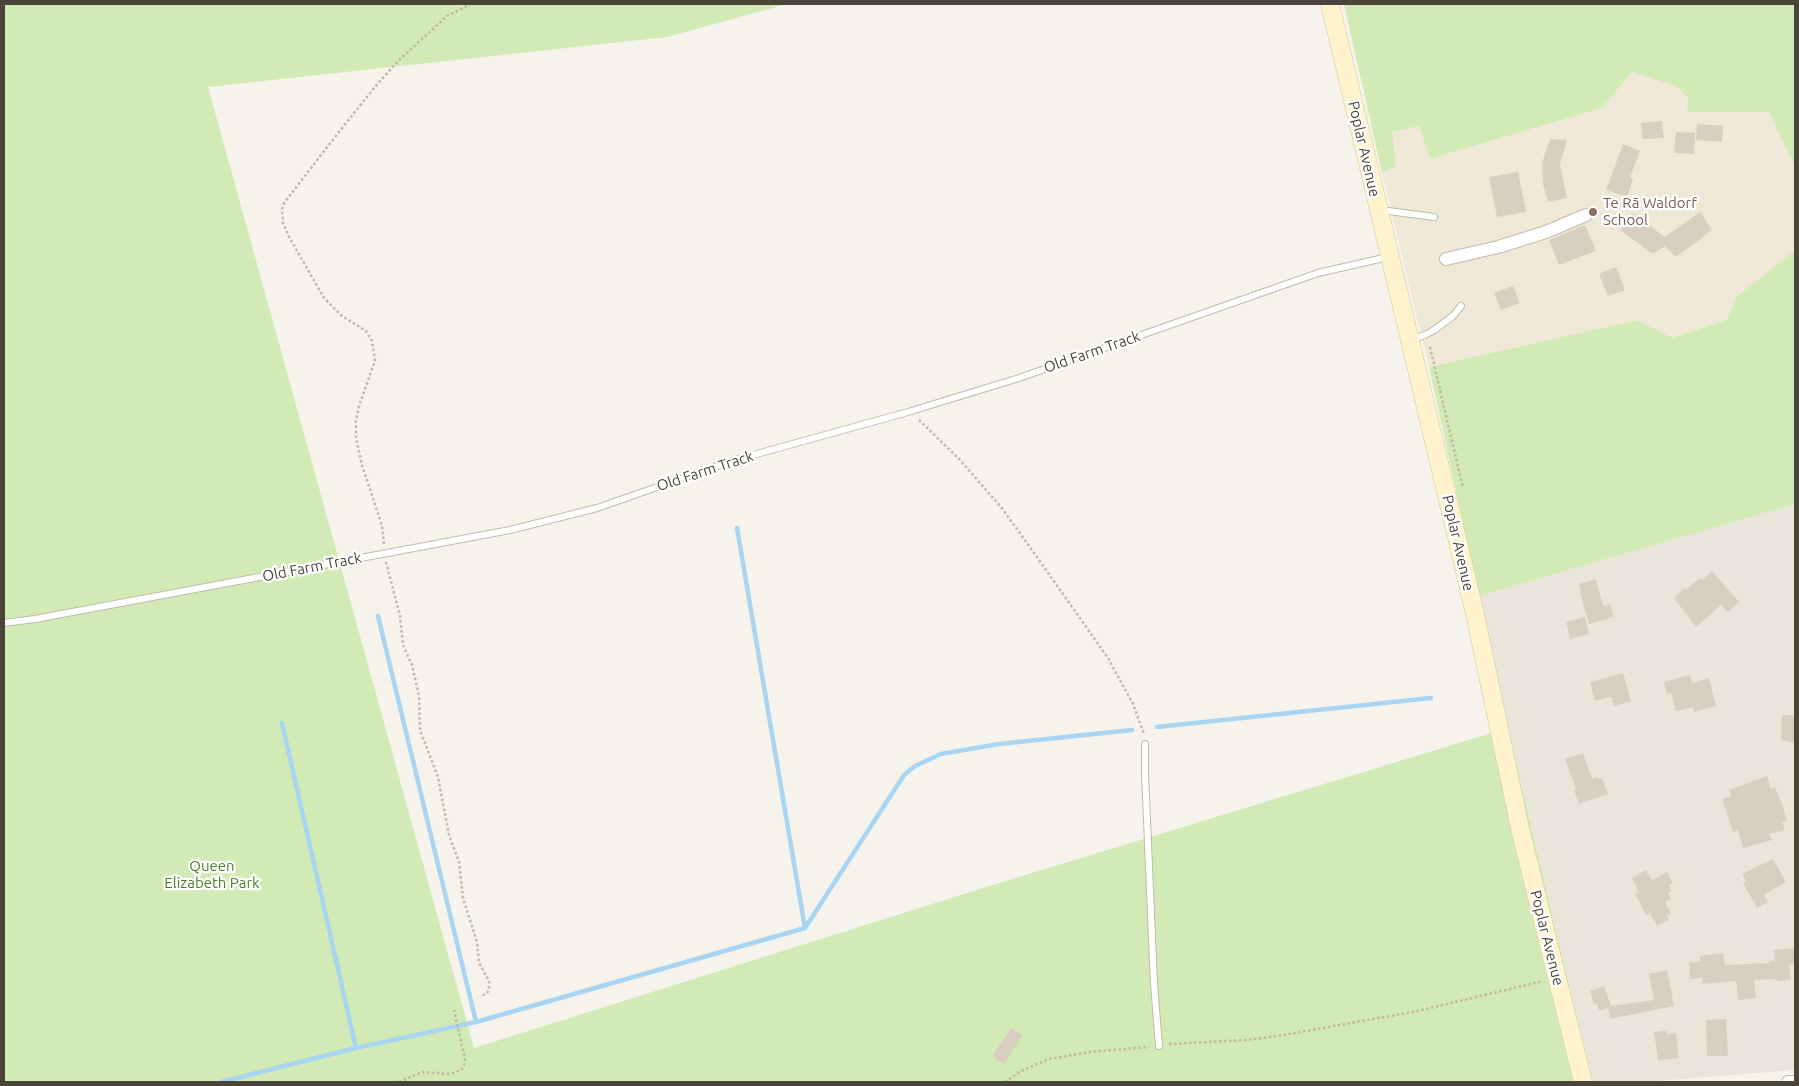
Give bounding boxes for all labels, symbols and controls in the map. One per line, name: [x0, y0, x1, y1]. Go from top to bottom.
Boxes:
street label: Poplar Avenue: [1344, 99, 1384, 199]
place label: Te Rā Waldorf School: [1603, 194, 1697, 229]
marker: Te Rā Waldorf School: [1587, 206, 1599, 218]
street label: Old Farm Track: [1041, 327, 1143, 377]
street label: Old Farm Track: [654, 447, 756, 495]
street label: Poplar Avenue: [1438, 493, 1478, 593]
street label: Old Farm Track: [261, 549, 363, 585]
park label: Queen Elizabeth Park: [164, 857, 260, 892]
street label: Poplar Avenue: [1526, 888, 1568, 988]

